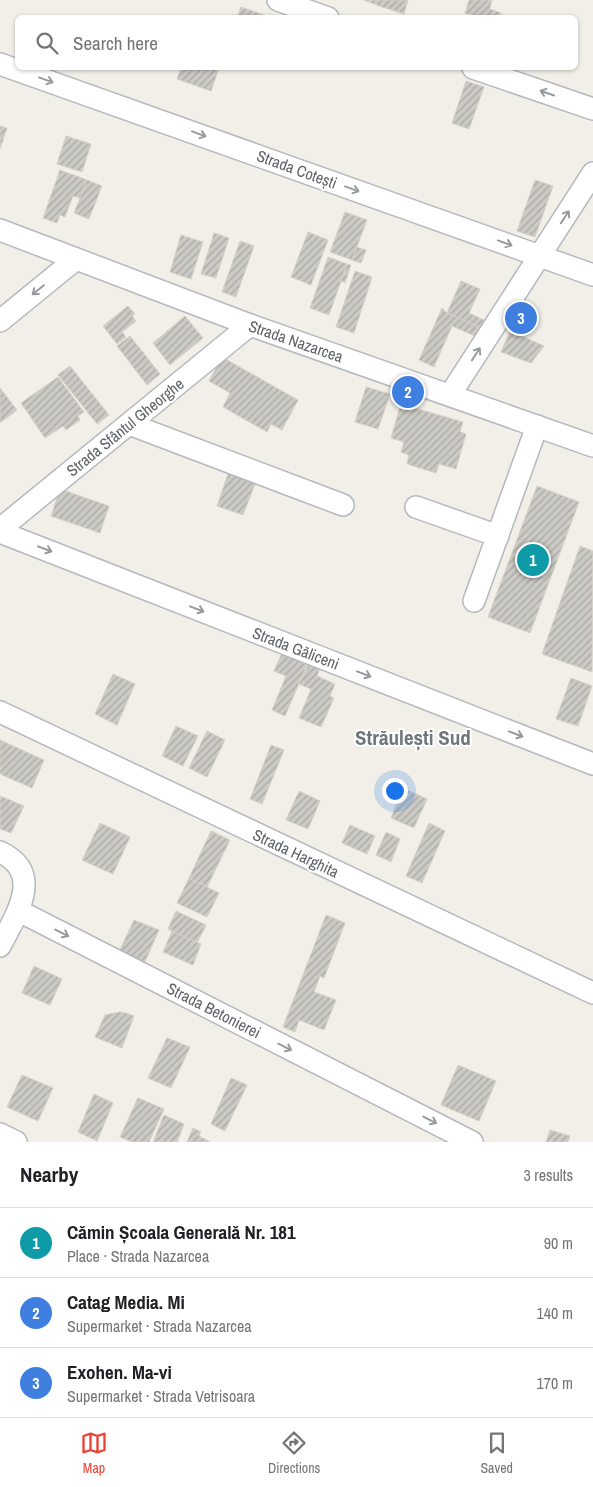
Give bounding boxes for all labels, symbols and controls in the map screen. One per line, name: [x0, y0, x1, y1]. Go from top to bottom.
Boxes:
search box: [15, 15, 578, 70]
icon: search: [33, 29, 61, 57]
text: Search here: [73, 30, 158, 56]
one-way arrow: [38, 76, 53, 85]
one-way arrow: [540, 88, 555, 97]
one-way arrow: [191, 130, 206, 139]
street label: Strada Cotești: [254, 144, 340, 194]
one-way arrow: [344, 185, 359, 194]
one-way arrow: [560, 211, 570, 225]
one-way arrow: [497, 239, 513, 248]
one-way arrow: [32, 285, 45, 296]
pin: 3: [505, 299, 537, 337]
street label: Strada Nazarcea: [246, 315, 347, 368]
one-way arrow: [471, 347, 481, 361]
street label: Strada Sfântul Gheorghe: [62, 373, 188, 481]
pin: 2: [392, 373, 424, 411]
pin: 1: [517, 541, 549, 579]
one-way arrow: [38, 546, 53, 555]
one-way arrow: [189, 604, 204, 614]
street label: Strada Găliceni: [249, 621, 343, 675]
one-way arrow: [356, 670, 371, 680]
district label: Străulești Sud: [355, 723, 471, 752]
one-way arrow: [508, 730, 523, 739]
your location: [382, 778, 408, 804]
street label: Strada Harghita: [249, 823, 343, 883]
one-way arrow: [54, 929, 69, 938]
street label: Strada Betonierei: [163, 977, 265, 1043]
one-way arrow: [277, 1043, 292, 1052]
one-way arrow: [422, 1115, 437, 1125]
text: Nearby: [20, 1160, 78, 1189]
text: 3 results: [523, 1164, 573, 1186]
text: Cămin Școala Generală Nr. 181: [67, 1219, 296, 1245]
text: 1: [32, 1232, 40, 1254]
text: 90 m: [544, 1232, 573, 1254]
text: Place · Strada Nazarcea: [67, 1245, 209, 1267]
text: Catag Media. Mi: [67, 1289, 185, 1315]
text: 2: [32, 1302, 40, 1324]
text: 140 m: [537, 1302, 573, 1324]
text: Supermarket · Strada Nazarcea: [67, 1315, 252, 1337]
text: Exohen. Ma-vi: [67, 1359, 172, 1385]
text: 3: [32, 1372, 40, 1394]
text: 170 m: [537, 1372, 573, 1394]
text: Supermarket · Strada Vetrisoara: [67, 1385, 255, 1407]
tab: Map: [80, 1429, 108, 1477]
tab: Directions: [268, 1429, 320, 1477]
tab: Saved: [480, 1429, 513, 1477]

